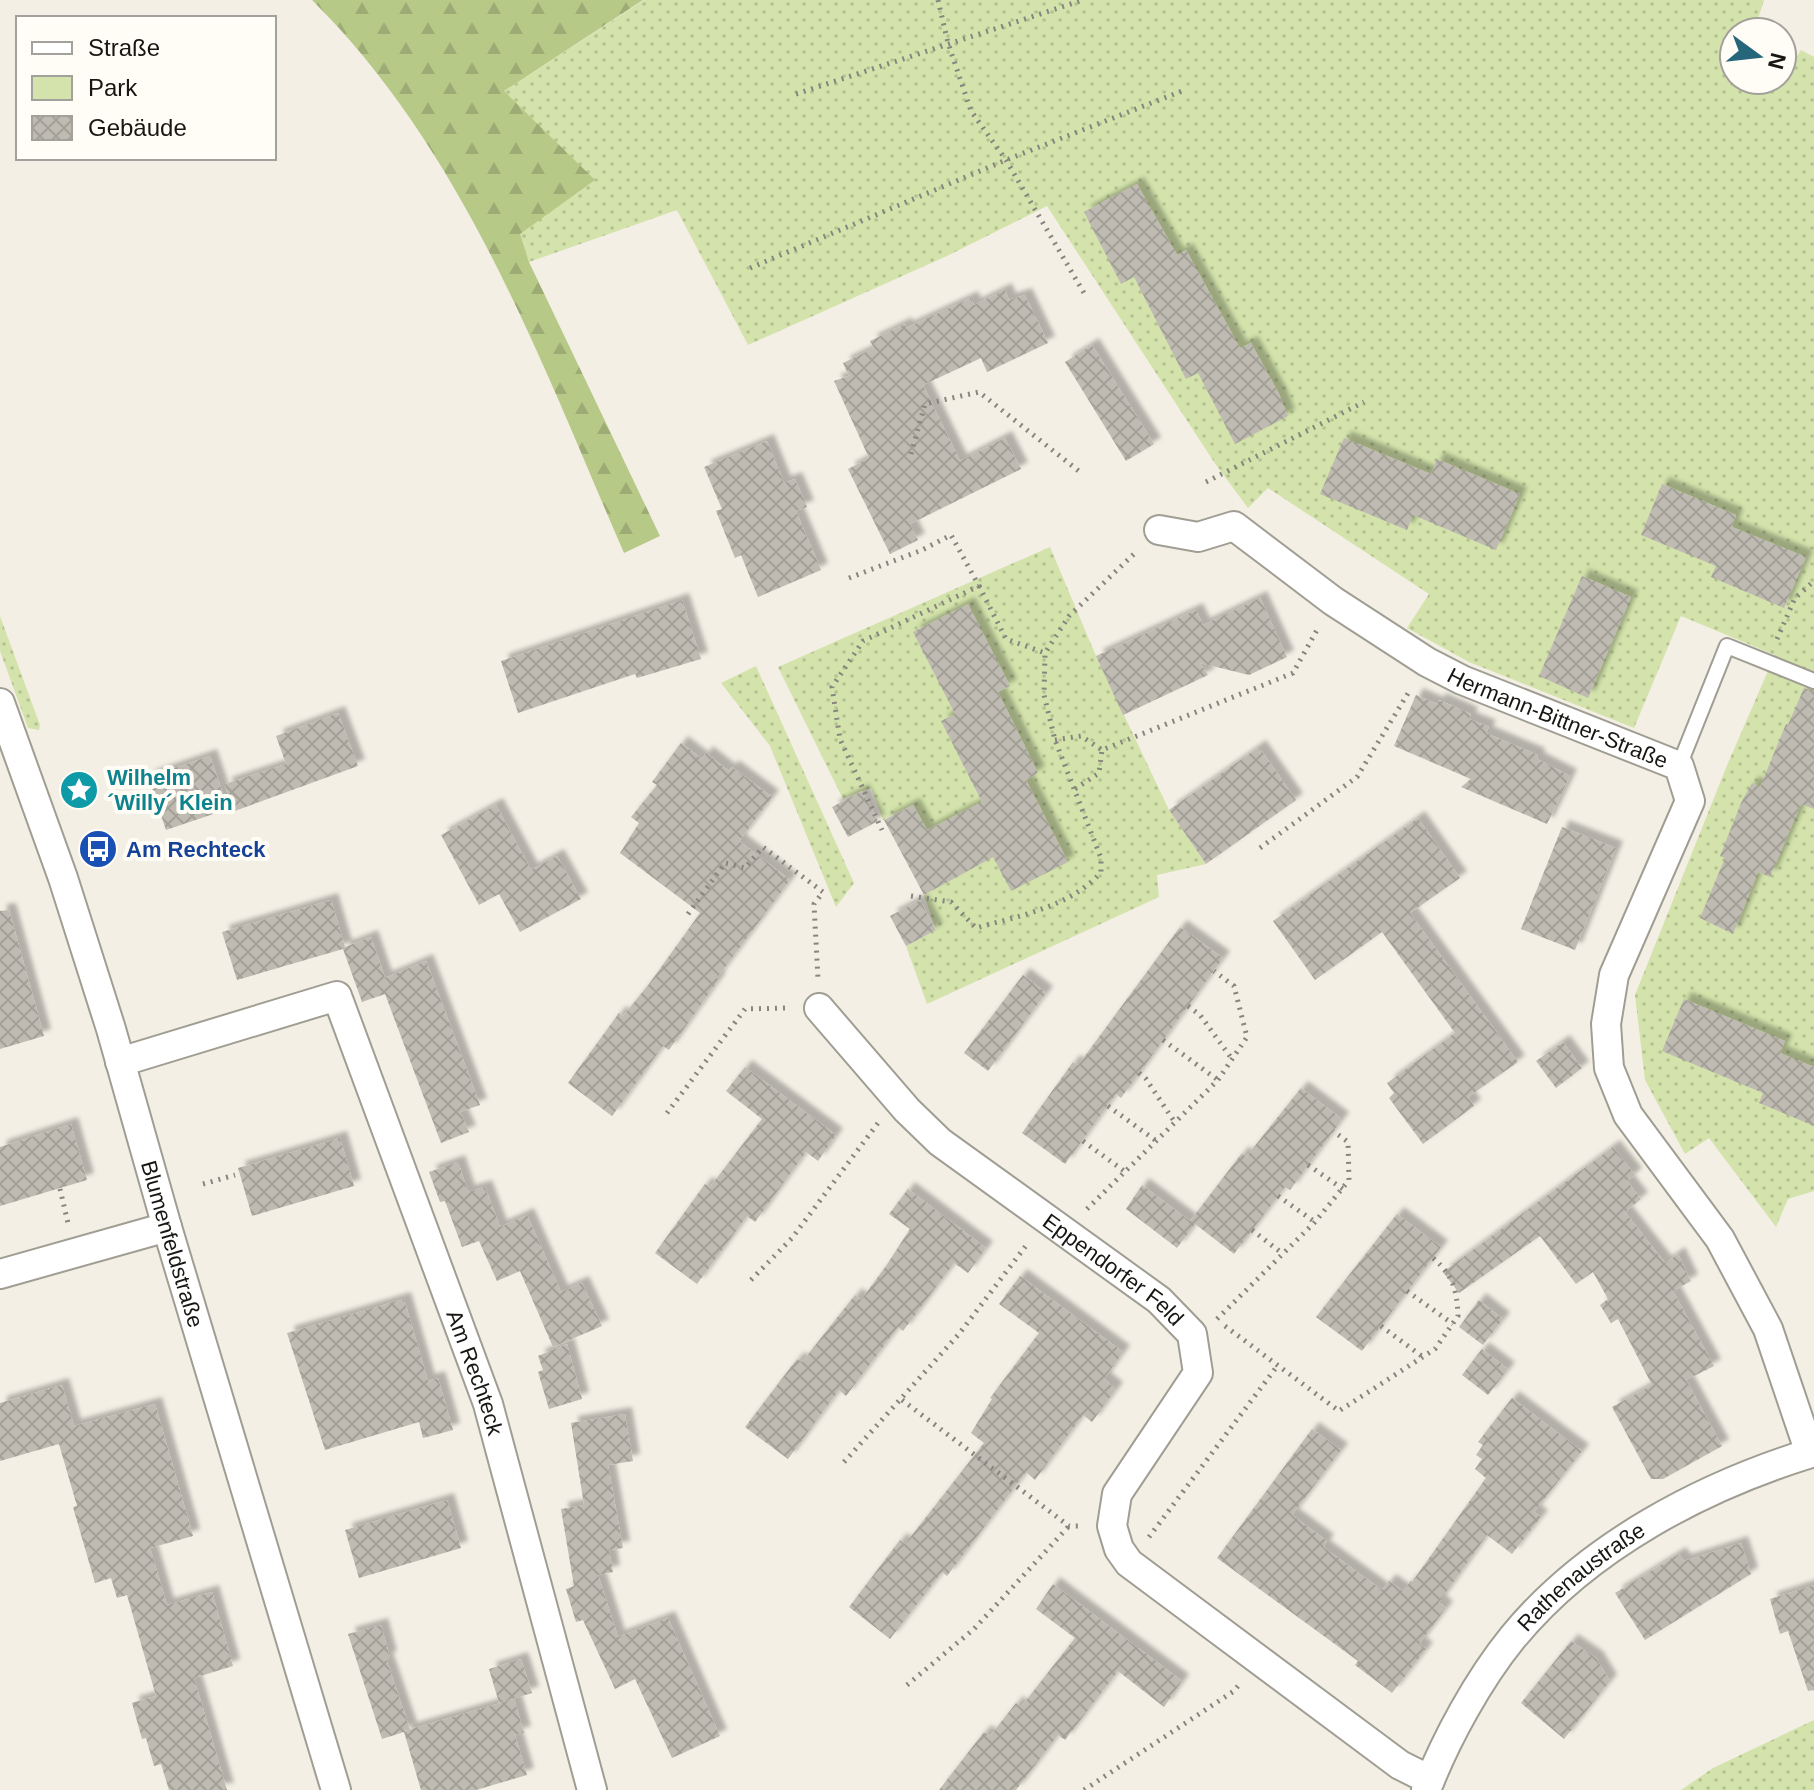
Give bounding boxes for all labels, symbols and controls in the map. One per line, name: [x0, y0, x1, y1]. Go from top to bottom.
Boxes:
legend: [16, 16, 276, 160]
north arrow: [1718, 16, 1798, 96]
text: Straße: [88, 34, 160, 61]
text: N: [1763, 50, 1791, 72]
text: Park: [88, 74, 138, 101]
text: Gebäude: [88, 114, 187, 141]
street label: Hermann-Bittner-Straße: [1444, 662, 1672, 773]
place label: Wilhelm ´Willy´ Klein: [107, 765, 233, 815]
place icon: Wilhelm ´Willy´ Klein: [58, 769, 100, 811]
bus stop icon: Am Rechteck: [77, 828, 119, 870]
place label: Am Rechteck: [126, 837, 266, 862]
street label: Blumenfeldstraße: [136, 1158, 209, 1330]
street label: Eppendorfer Feld: [1038, 1208, 1189, 1330]
street label: Am Rechteck: [442, 1307, 509, 1439]
street label: Rathenaustraße: [1512, 1517, 1649, 1636]

